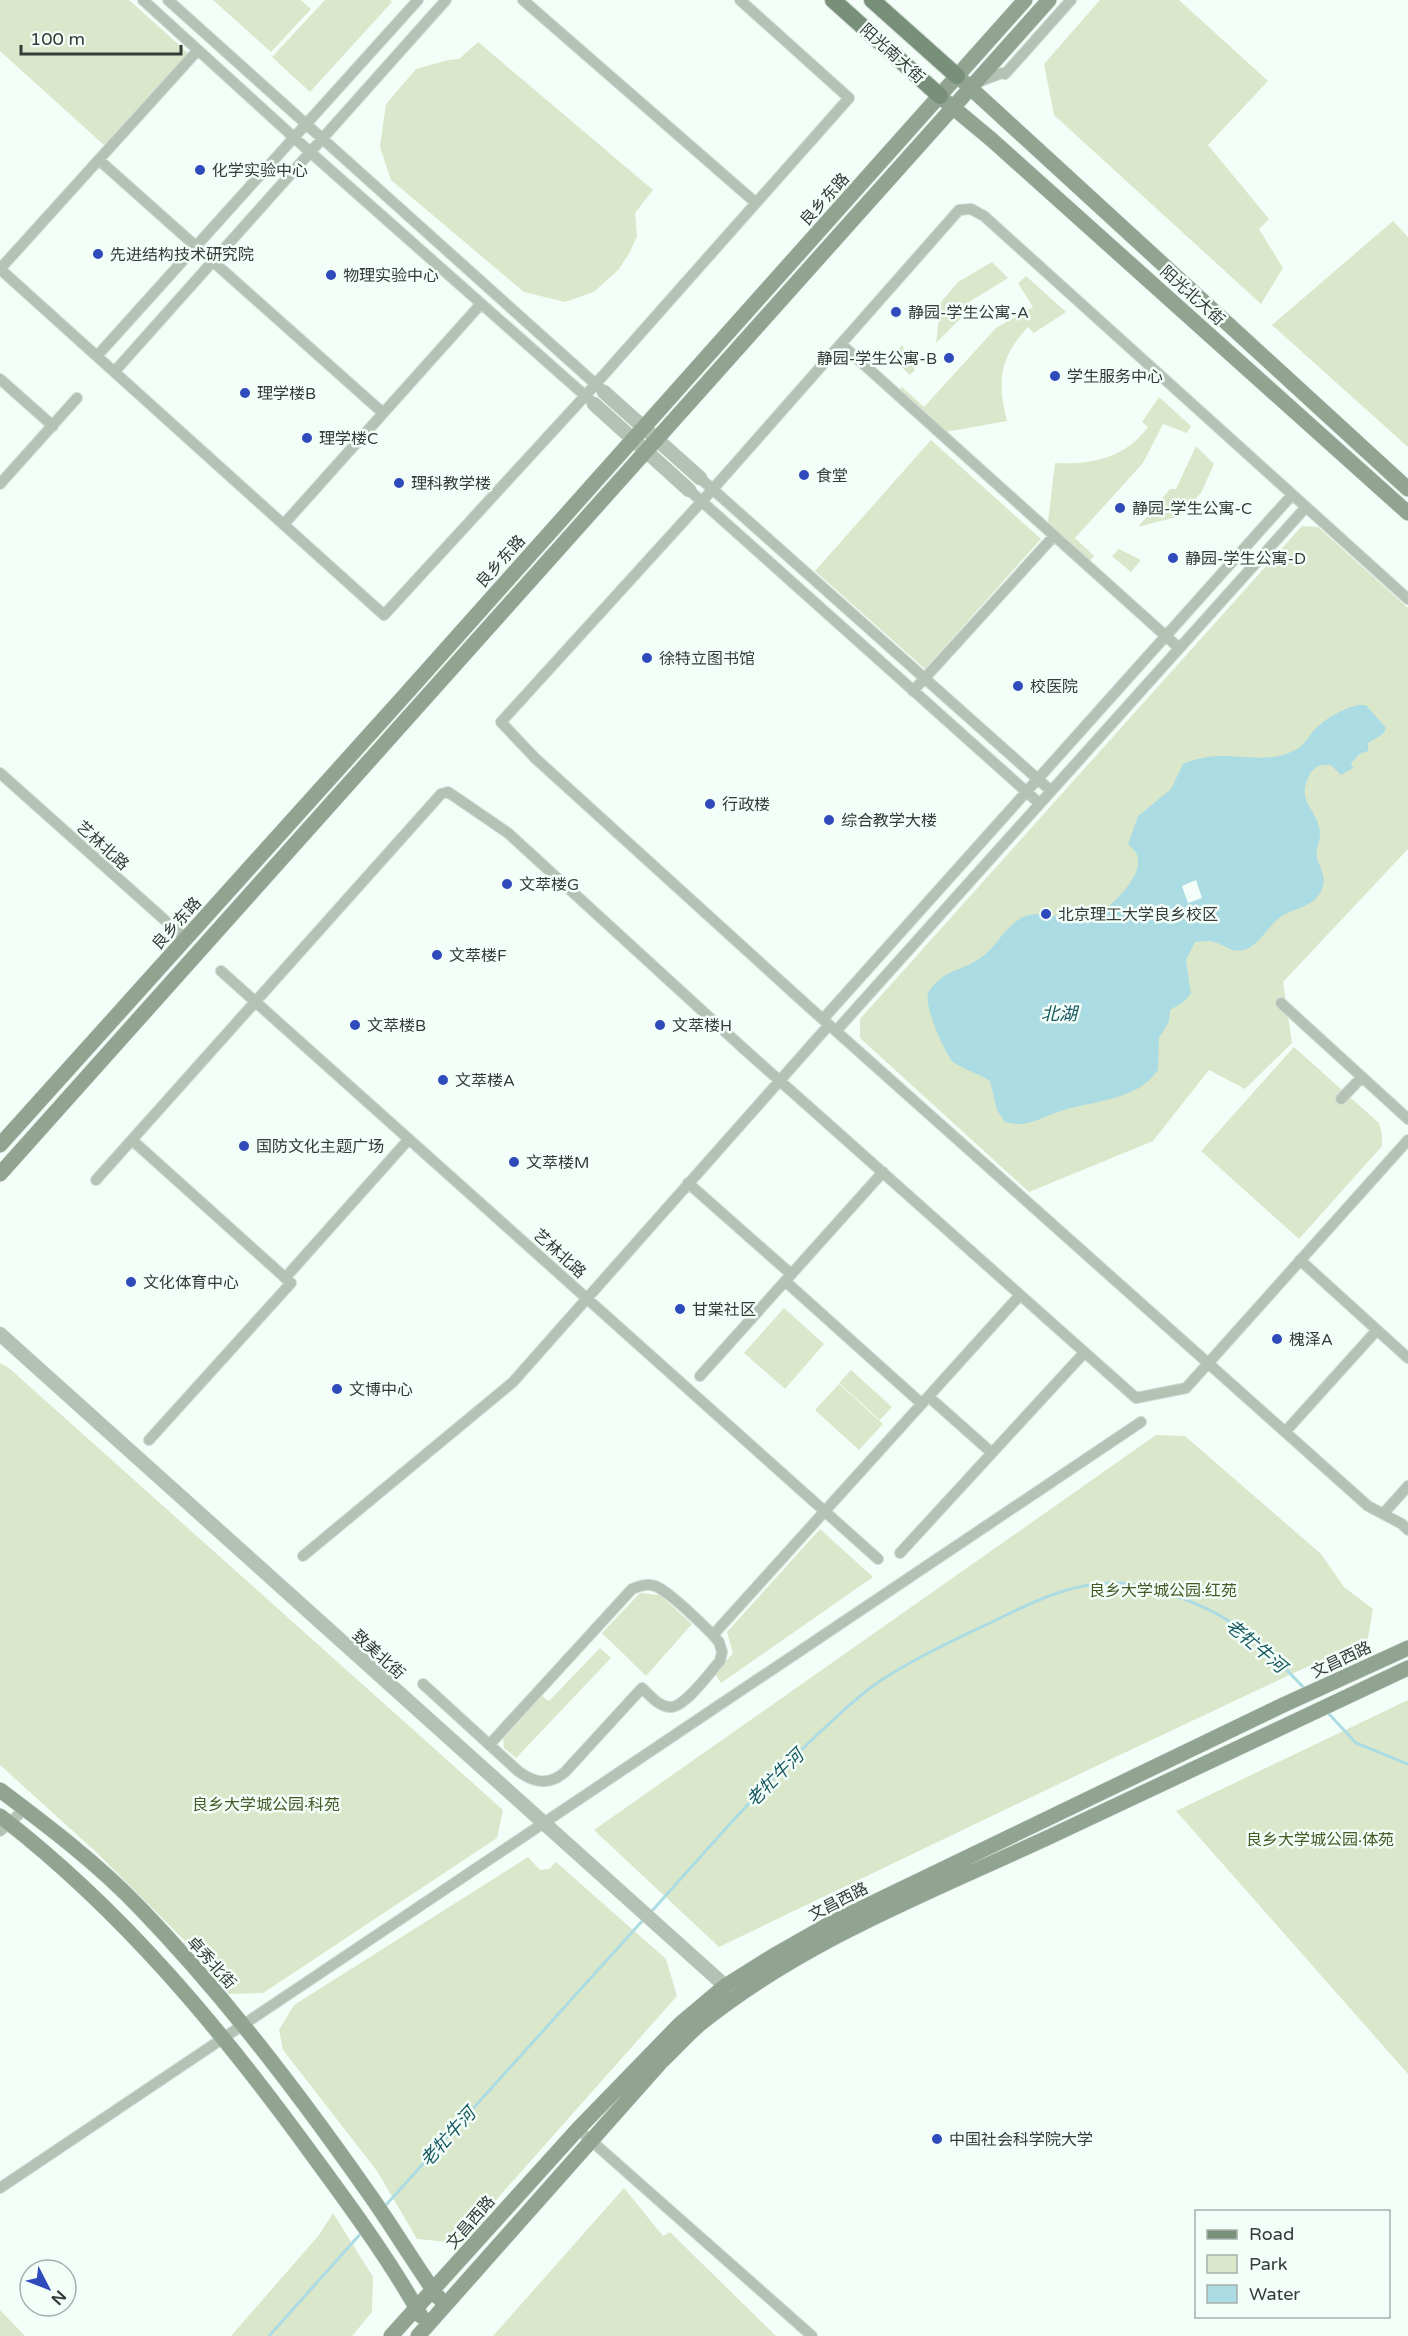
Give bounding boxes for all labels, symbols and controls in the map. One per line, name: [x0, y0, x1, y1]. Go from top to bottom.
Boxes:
scale bar: [21, 18, 182, 56]
street label: 阳光南大街: [856, 20, 929, 88]
text: 100 m: [30, 28, 85, 50]
place label: 化学实验中心: [212, 161, 308, 181]
marker: 化学实验中心: [193, 163, 207, 177]
street label: 良乡东路: [796, 169, 854, 230]
place label: 先进结构技术研究院: [110, 245, 254, 265]
marker: 先进结构技术研究院: [91, 247, 105, 261]
street label: 阳光北大街: [1156, 262, 1229, 330]
place label: 物理实验中心: [343, 266, 439, 286]
marker: 物理实验中心: [324, 268, 338, 282]
place label: 静园-学生公寓-A: [908, 303, 1029, 323]
marker: 静园-学生公寓-A: [889, 305, 903, 319]
place label: 静园-学生公寓-B: [817, 349, 937, 369]
marker: 静园-学生公寓-B: [942, 351, 956, 365]
place label: 学生服务中心: [1067, 367, 1163, 387]
marker: 学生服务中心: [1048, 369, 1062, 383]
place label: 理学楼B: [257, 384, 316, 404]
marker: 理学楼B: [238, 386, 252, 400]
place label: 理学楼C: [319, 429, 378, 449]
marker: 理学楼C: [300, 431, 314, 445]
place label: 食堂: [816, 466, 848, 486]
marker: 食堂: [797, 468, 811, 482]
place label: 理科教学楼: [411, 474, 491, 494]
marker: 理科教学楼: [392, 476, 406, 490]
place label: 静园-学生公寓-C: [1132, 499, 1252, 519]
marker: 静园-学生公寓-C: [1113, 501, 1127, 515]
street label: 良乡东路: [472, 531, 530, 592]
place label: 静园-学生公寓-D: [1185, 549, 1306, 569]
marker: 静园-学生公寓-D: [1166, 551, 1180, 565]
place label: 徐特立图书馆: [659, 649, 755, 669]
marker: 徐特立图书馆: [640, 651, 654, 665]
place label: 校医院: [1030, 677, 1078, 697]
marker: 校医院: [1011, 679, 1025, 693]
place label: 行政楼: [722, 795, 770, 815]
marker: 行政楼: [703, 797, 717, 811]
place label: 综合教学大楼: [841, 811, 937, 831]
marker: 综合教学大楼: [822, 813, 836, 827]
street label: 艺林北路: [72, 817, 133, 875]
place label: 文萃楼G: [519, 875, 579, 895]
marker: 文萃楼G: [500, 877, 514, 891]
street label: 良乡东路: [148, 893, 206, 954]
place label: 北京理工大学良乡校区: [1058, 905, 1218, 925]
marker: 北京理工大学良乡校区: [1039, 907, 1053, 921]
place label: 文萃楼F: [449, 946, 507, 966]
marker: 文萃楼F: [430, 948, 444, 962]
water label: 北湖: [1041, 1003, 1080, 1025]
place label: 文萃楼B: [367, 1016, 426, 1036]
place label: 文萃楼H: [672, 1016, 732, 1036]
marker: 文萃楼B: [348, 1018, 362, 1032]
marker: 文萃楼H: [653, 1018, 667, 1032]
place label: 文萃楼A: [455, 1071, 515, 1091]
marker: 文萃楼A: [436, 1073, 450, 1087]
place label: 国防文化主题广场: [256, 1137, 384, 1157]
marker: 国防文化主题广场: [237, 1139, 251, 1153]
place label: 文萃楼M: [526, 1153, 589, 1173]
marker: 文萃楼M: [507, 1155, 521, 1169]
street label: 艺林北路: [529, 1225, 590, 1283]
place label: 文化体育中心: [143, 1273, 239, 1293]
marker: 文化体育中心: [124, 1275, 138, 1289]
place label: 甘棠社区: [692, 1300, 756, 1320]
marker: 甘棠社区: [673, 1302, 687, 1316]
place label: 槐泽A: [1289, 1330, 1333, 1350]
marker: 槐泽A: [1270, 1332, 1284, 1346]
place label: 文博中心: [349, 1380, 413, 1400]
marker: 文博中心: [330, 1382, 344, 1396]
park label: 良乡大学城公园·红苑: [1089, 1581, 1237, 1601]
water label: 老牤牛河: [1221, 1614, 1293, 1679]
street label: 致美北街: [348, 1626, 409, 1684]
street label: 文昌西路: [1308, 1637, 1375, 1682]
water label: 老牤牛河: [742, 1743, 810, 1811]
park label: 良乡大学城公园·科苑: [192, 1795, 340, 1815]
park label: 良乡大学城公园·体苑: [1246, 1830, 1394, 1850]
street label: 文昌西路: [805, 1878, 872, 1925]
street label: 卓秀北街: [182, 1932, 240, 1993]
water label: 老牤牛河: [416, 2101, 482, 2171]
place label: 中国社会科学院大学: [949, 2130, 1093, 2150]
marker: 中国社会科学院大学: [930, 2132, 944, 2146]
street label: 文昌西路: [442, 2192, 499, 2253]
legend: [1195, 2210, 1390, 2318]
text: Road: [1249, 2223, 1294, 2245]
text: Park: [1249, 2253, 1288, 2275]
north arrow: [18, 2258, 78, 2318]
text: Water: [1249, 2283, 1300, 2305]
text: N: [47, 2286, 70, 2309]

